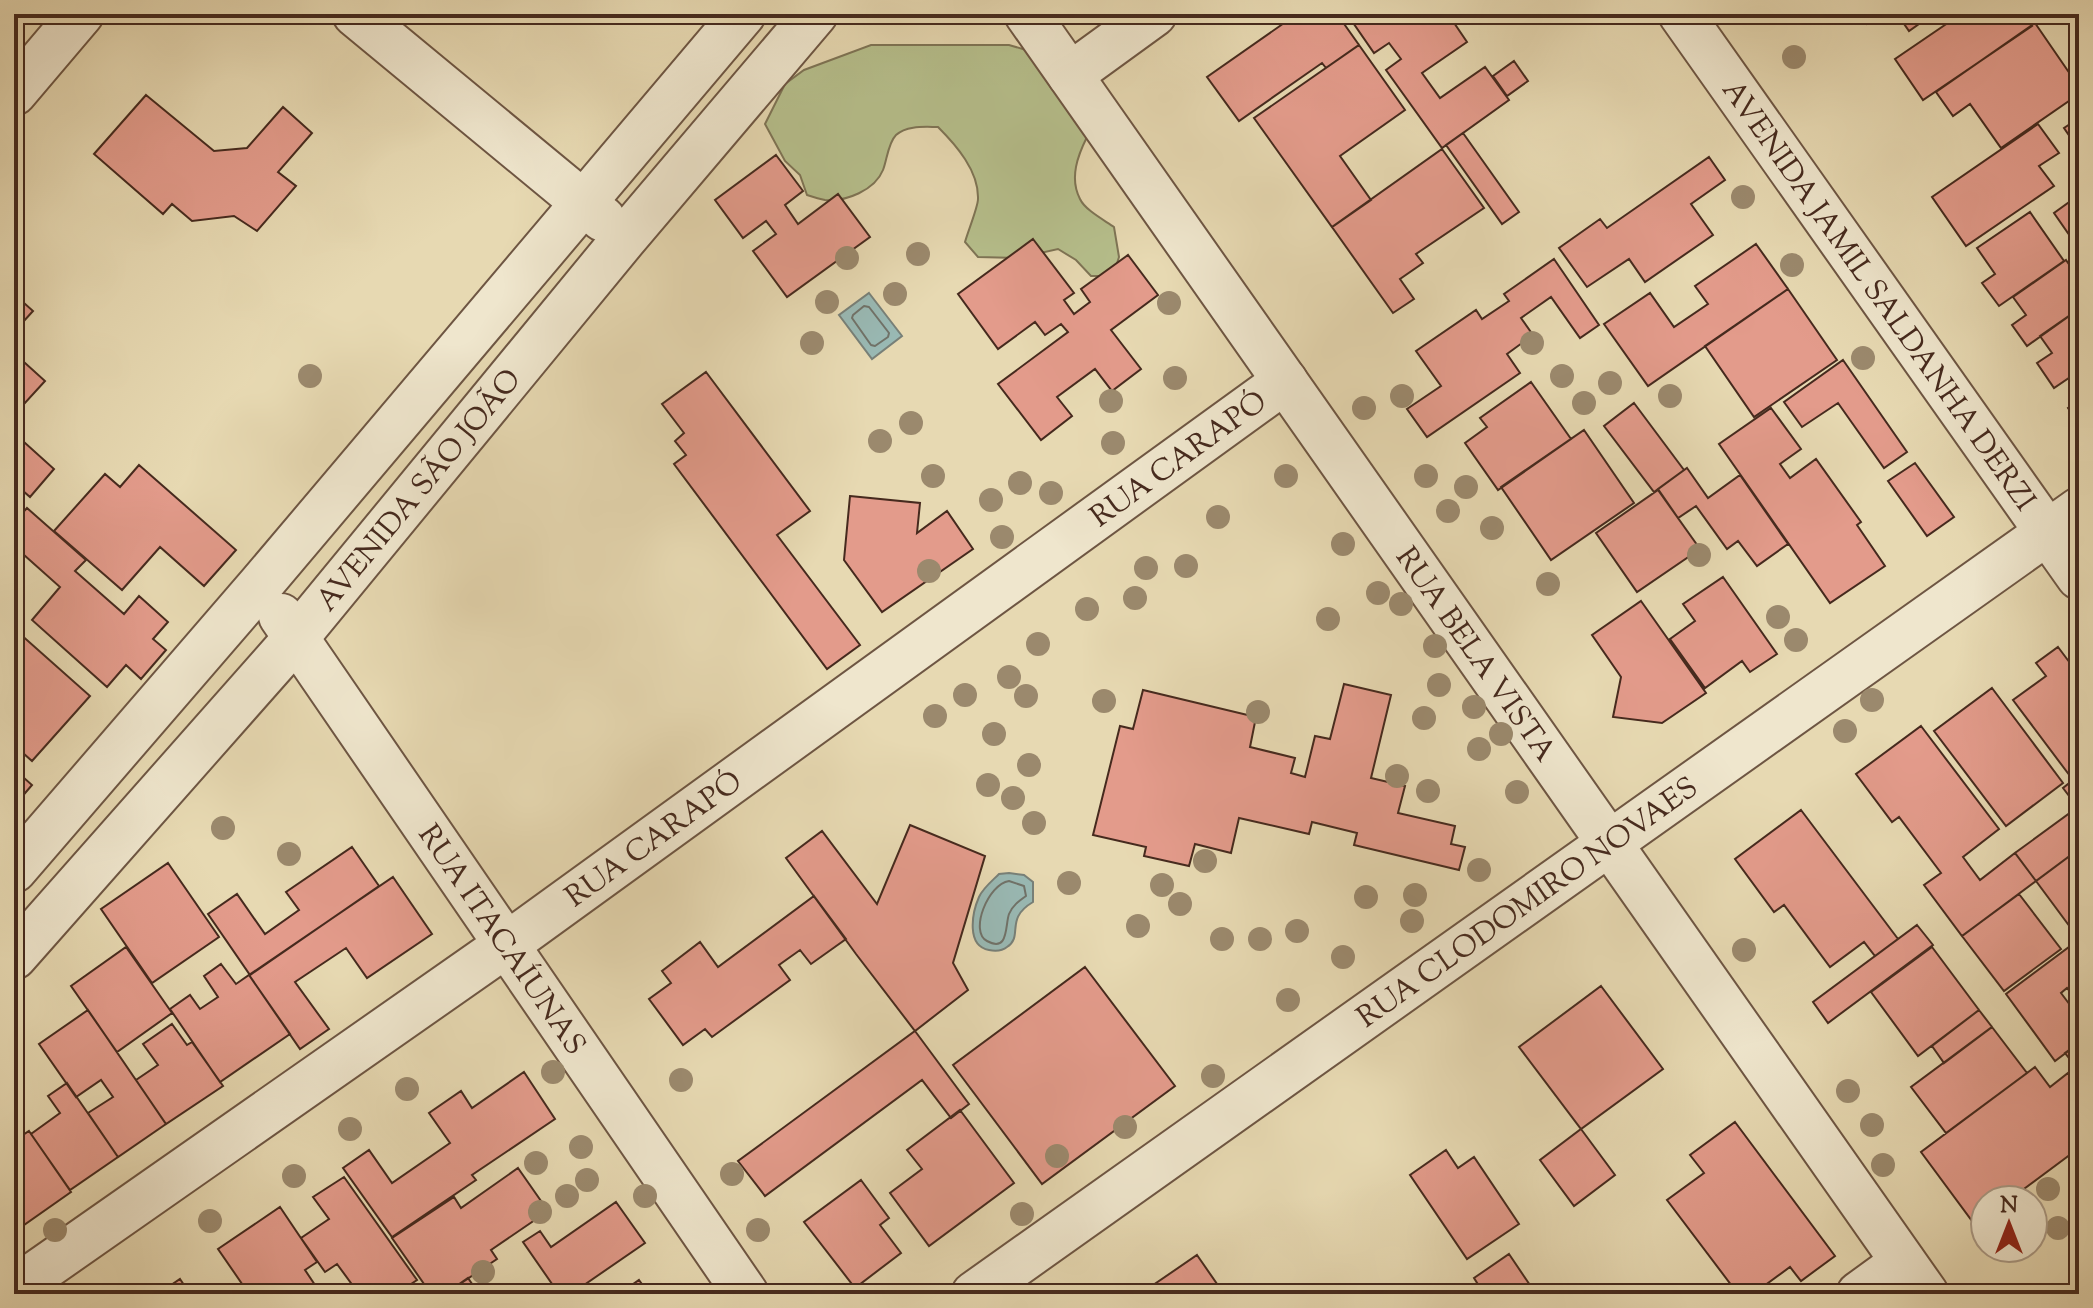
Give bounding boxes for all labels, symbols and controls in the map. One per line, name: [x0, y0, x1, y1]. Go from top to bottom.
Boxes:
street label: AVENIDA JAMIL SALDANHA DERZI: [1710, 72, 2045, 521]
street label: AVENIDA SÃO JOÃO: [307, 361, 533, 622]
street label: RUA CARAPÓ: [1082, 382, 1277, 539]
street label: RUA BELA VISTA: [1384, 539, 1565, 772]
street label: RUA CARAPÓ: [557, 762, 752, 919]
street label: RUA CLODOMIRO NOVAES: [1349, 768, 1708, 1040]
street label: RUA ITACAÍUNAS: [406, 817, 595, 1065]
north arrow: [1969, 1184, 2049, 1264]
text: N: [2000, 1191, 2018, 1223]

